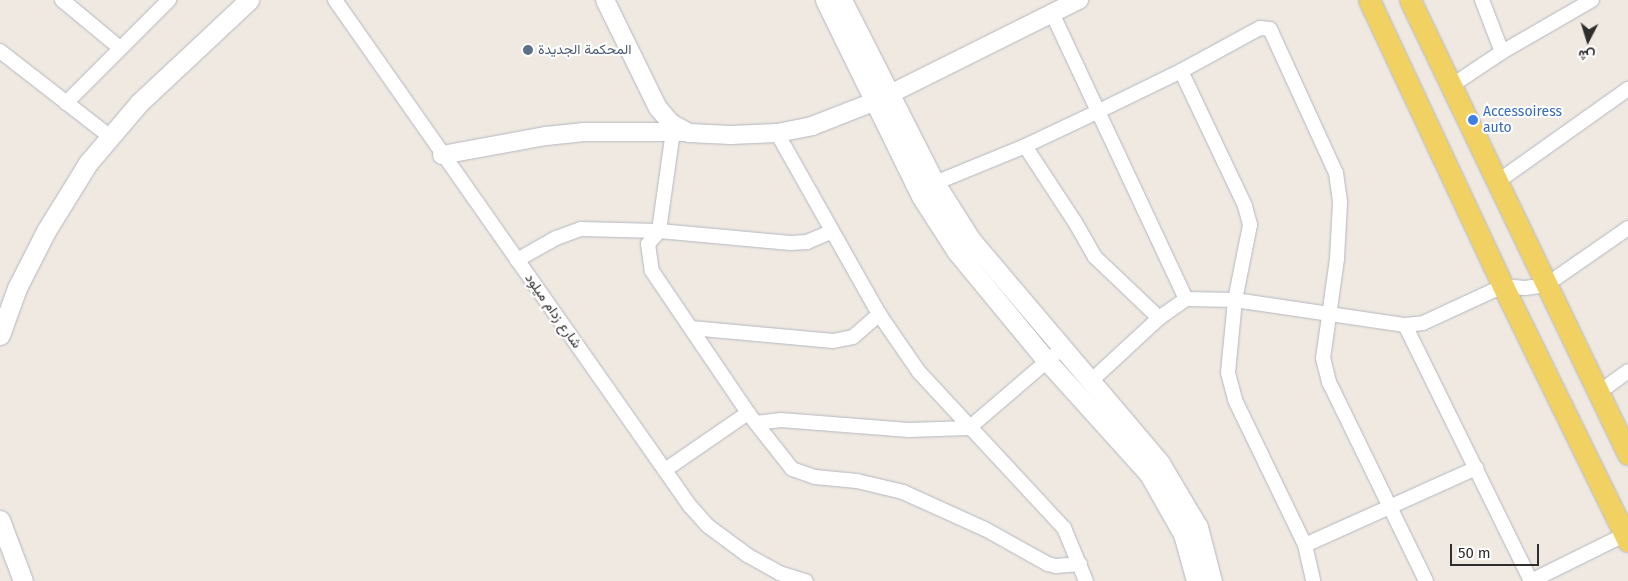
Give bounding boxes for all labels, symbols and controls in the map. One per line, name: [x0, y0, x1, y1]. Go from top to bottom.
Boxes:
north arrow: [1563, 15, 1613, 65]
place label: المحكمة الجديدة: [538, 42, 632, 58]
marker: المحكمة الجديدة: [522, 44, 534, 56]
text: ش: [1578, 46, 1596, 65]
place label: Accessoiress auto: [1483, 104, 1562, 136]
marker: Accessoiress auto: [1467, 114, 1479, 126]
street label: شارع زدام ميلود: [521, 270, 585, 352]
scale bar: [1453, 534, 1542, 566]
text: 50 m: [1458, 544, 1491, 562]

